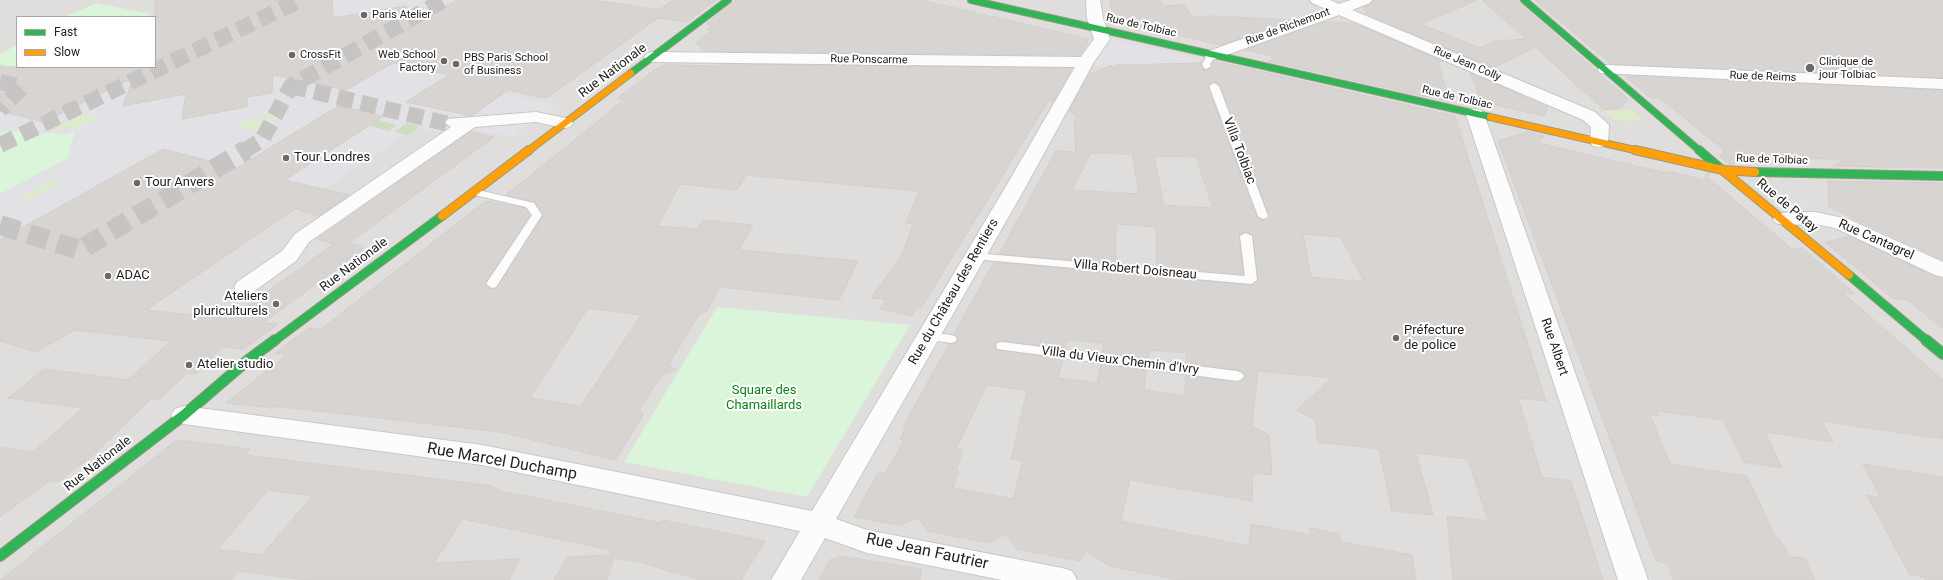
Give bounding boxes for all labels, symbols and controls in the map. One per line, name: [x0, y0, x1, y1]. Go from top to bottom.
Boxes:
street label: Rue de Richemont: [1244, 6, 1332, 48]
place label: Paris Atelier: [372, 8, 431, 22]
marker: Paris Atelier: [359, 10, 369, 20]
street label: Rue de Tolbiac: [1105, 11, 1177, 41]
legend: [16, 16, 156, 68]
text: Fast: [54, 25, 77, 39]
street label: Rue Nationale: [576, 40, 650, 102]
street label: Rue Jean Colly: [1431, 44, 1503, 84]
text: Slow: [54, 45, 80, 59]
place label: CrossFit: [300, 48, 341, 62]
place label: Web School Factory: [378, 48, 436, 74]
marker: CrossFit: [287, 50, 297, 60]
place label: PBS Paris School of Business: [464, 51, 548, 77]
street label: Rue Ponscarme: [830, 53, 908, 67]
place label: Clinique de jour Tolbiac: [1819, 55, 1876, 81]
marker: Web School Factory: [439, 56, 449, 66]
marker: PBS Paris School of Business: [451, 59, 461, 69]
marker: Clinique de jour Tolbiac: [1804, 62, 1816, 74]
street label: Rue de Reims: [1729, 69, 1797, 85]
street label: Rue de Tolbiac: [1421, 83, 1493, 113]
street label: Villa Tolbiac: [1219, 115, 1259, 187]
place label: Tour Londres: [294, 150, 370, 166]
street label: Rue de Tolbiac: [1736, 152, 1808, 168]
marker: Tour Londres: [281, 153, 291, 163]
place label: Tour Anvers: [145, 175, 214, 191]
street label: Rue de Patay: [1753, 176, 1821, 236]
marker: Tour Anvers: [132, 178, 142, 188]
street label: Rue du Château des Rentiers: [906, 216, 1002, 368]
street label: Rue Cantagrel: [1836, 216, 1916, 264]
street label: Rue Nationale: [317, 234, 391, 296]
street label: Villa Robert Doisneau: [1073, 257, 1197, 283]
place label: ADAC: [116, 268, 150, 284]
marker: ADAC: [103, 271, 113, 281]
place label: Ateliers pluriculturels: [193, 289, 268, 320]
marker: Ateliers pluriculturels: [271, 299, 281, 309]
street label: Rue Albert: [1537, 316, 1571, 378]
place label: Préfecture de police: [1404, 323, 1464, 354]
marker: Préfecture de police: [1391, 333, 1401, 343]
street label: Villa du Vieux Chemin d'Ivry: [1040, 344, 1200, 378]
place label: Atelier studio: [197, 357, 273, 373]
marker: Atelier studio: [184, 360, 194, 370]
park label: Square des Chamaillards: [726, 383, 802, 414]
street label: Rue Nationale: [61, 433, 135, 495]
street label: Rue Marcel Duchamp: [425, 439, 579, 485]
street label: Rue Jean Fautrier: [864, 530, 990, 574]

